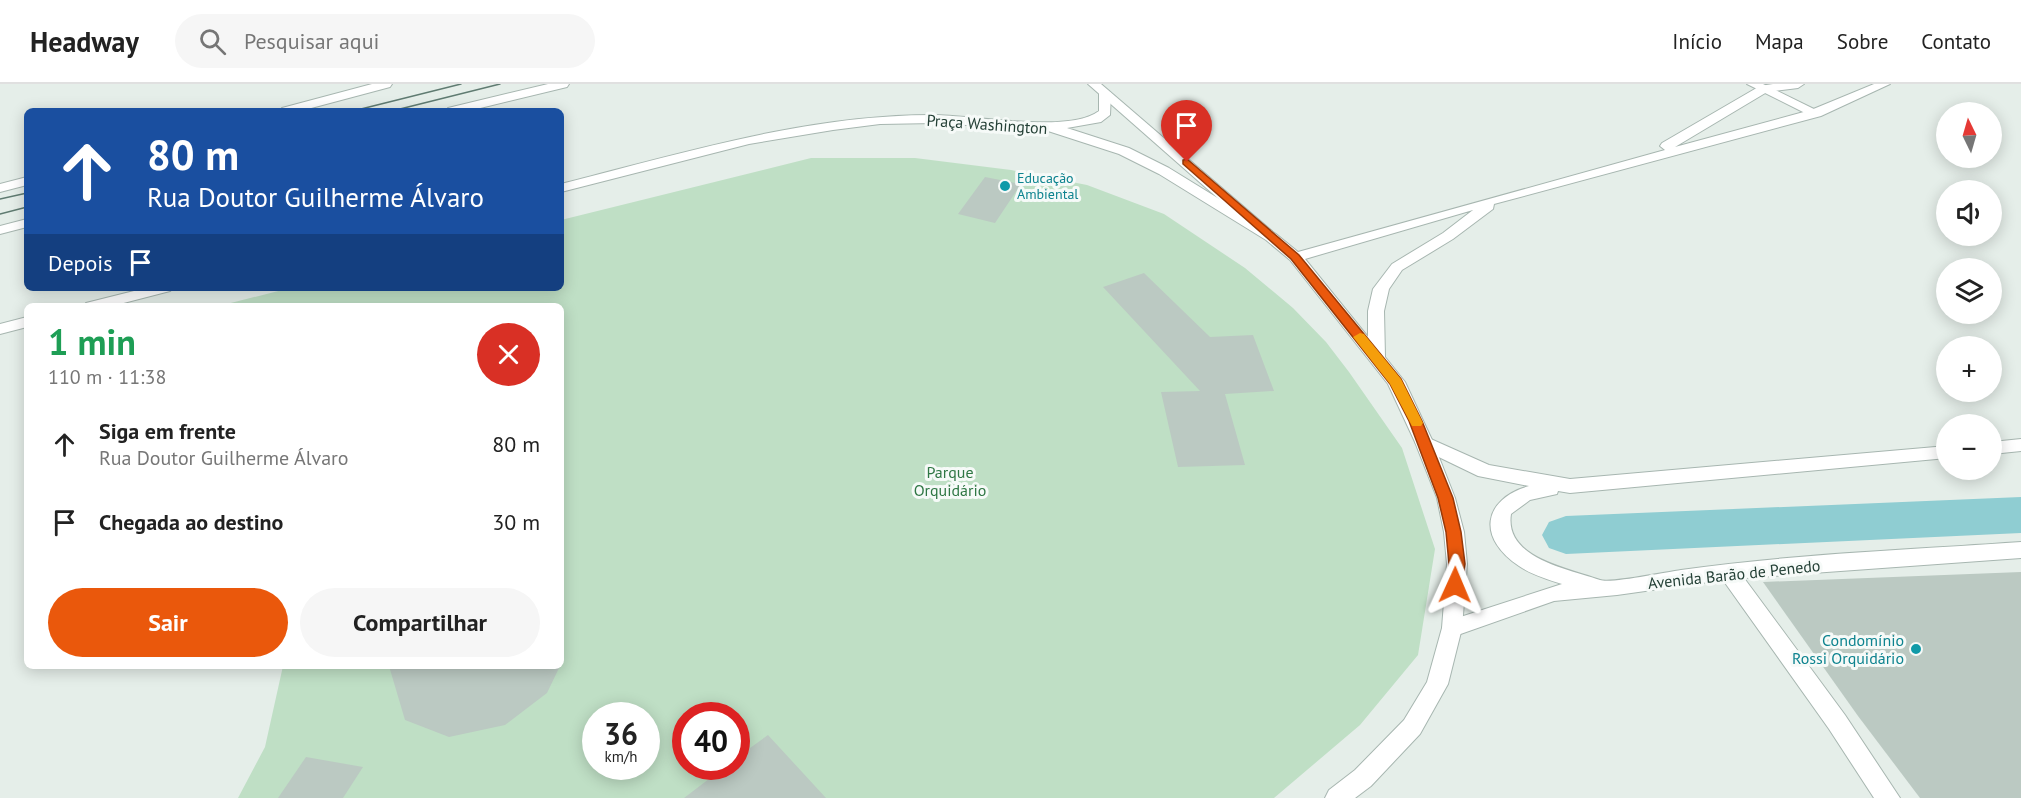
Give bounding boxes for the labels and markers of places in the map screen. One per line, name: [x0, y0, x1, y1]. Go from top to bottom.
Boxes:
pin: [1161, 100, 1212, 162]
place label: Educação Ambiental: [1017, 169, 1078, 203]
marker: Educação Ambiental: [998, 179, 1012, 193]
place label: Condomínio Rossi Orquidário: [1792, 630, 1904, 668]
marker: Condomínio Rossi Orquidário: [1909, 642, 1923, 656]

